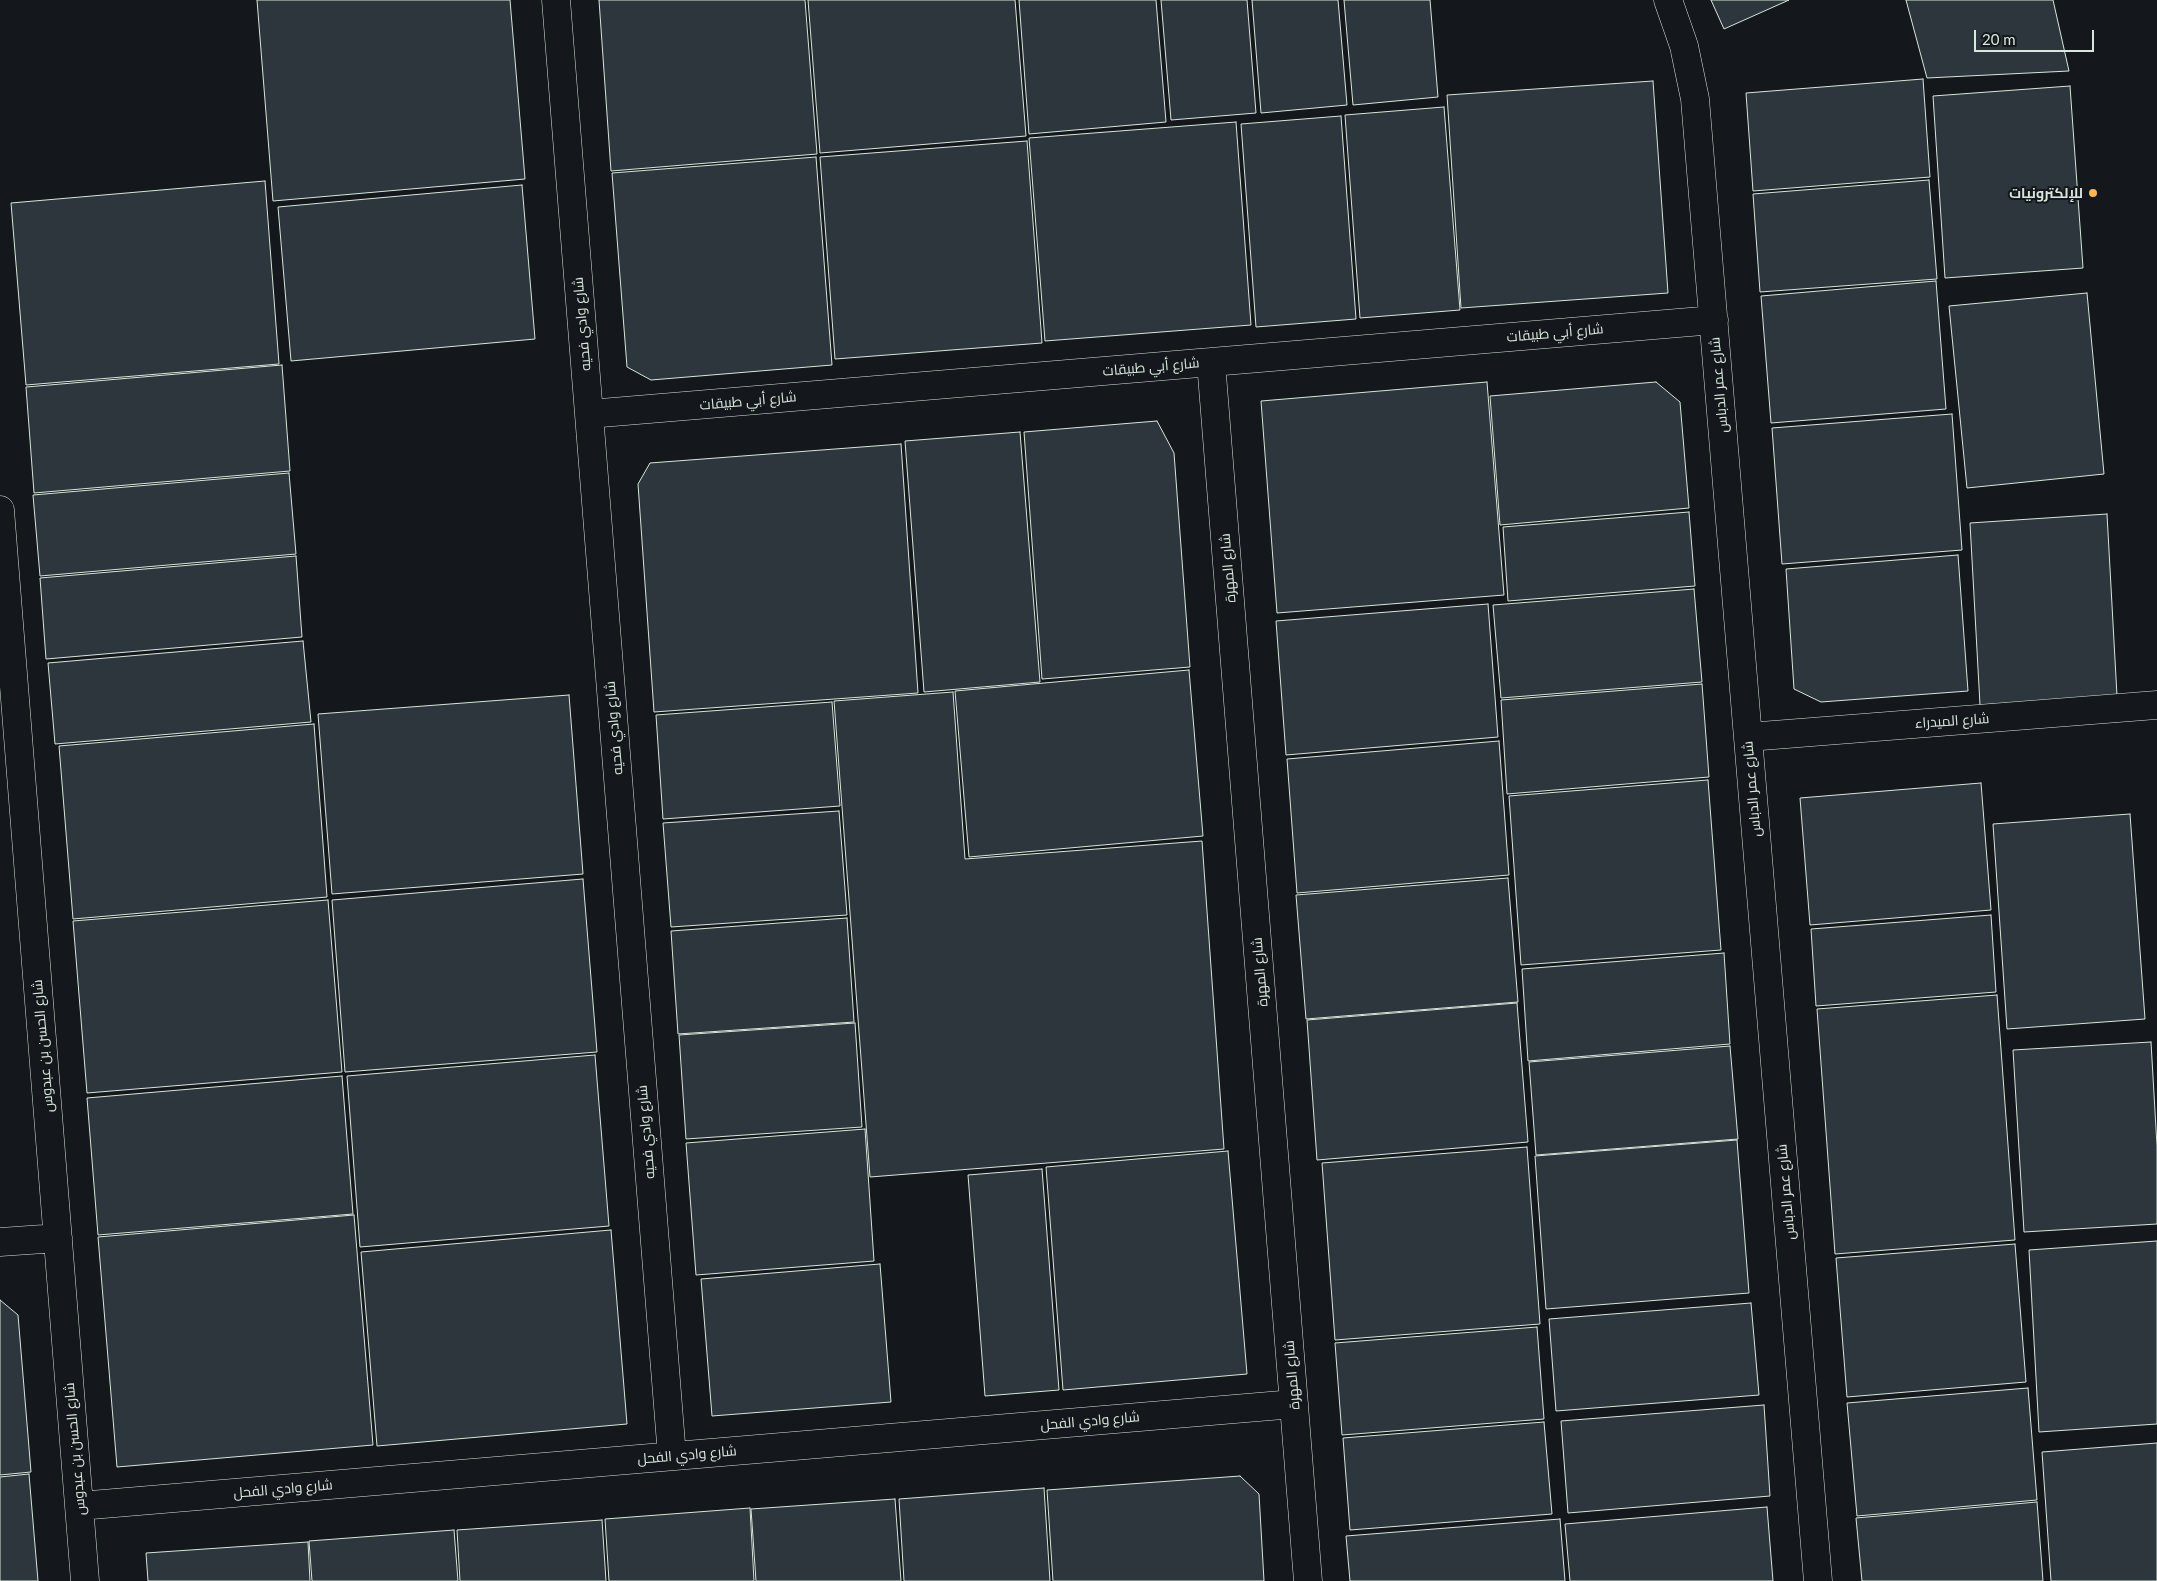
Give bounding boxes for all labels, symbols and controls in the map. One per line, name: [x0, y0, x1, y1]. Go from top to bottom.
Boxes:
scale bar: [1977, 20, 2097, 52]
text: 20 m: [1982, 30, 2016, 48]
place label: للإلكترونيات: [2009, 185, 2083, 201]
marker: للإلكترونيات: [2087, 187, 2099, 199]
street label: شارع وادي فحيه: [570, 276, 594, 372]
street label: شارع أبي طبيقات: [1506, 320, 1604, 346]
street label: شارع عمر الدباس: [1706, 336, 1732, 434]
street label: شارع أبي طبيقات: [1102, 354, 1200, 380]
street label: شارع أبي طبيقات: [699, 388, 797, 414]
street label: شارع المهرة: [1217, 533, 1239, 603]
street label: شارع وادي فحيه: [602, 680, 626, 776]
street label: شارع الميدراء: [1914, 710, 1990, 732]
street label: شارع عمر الدباس: [1739, 740, 1765, 838]
street label: شارع المهرة: [1249, 937, 1271, 1007]
street label: شارع الحسن بن عبدوس: [29, 979, 57, 1113]
street label: شارع وادي فحيه: [634, 1084, 658, 1180]
street label: شارع عمر الدباس: [1773, 1143, 1799, 1241]
street label: شارع المهرة: [1281, 1340, 1303, 1410]
street label: شارع الحسن بن عبدوس: [61, 1382, 89, 1516]
street label: شارع وادي الفحل: [1040, 1408, 1140, 1434]
street label: شارع وادي الفحل: [637, 1442, 737, 1468]
street label: شارع وادي الفحل: [233, 1476, 333, 1502]

